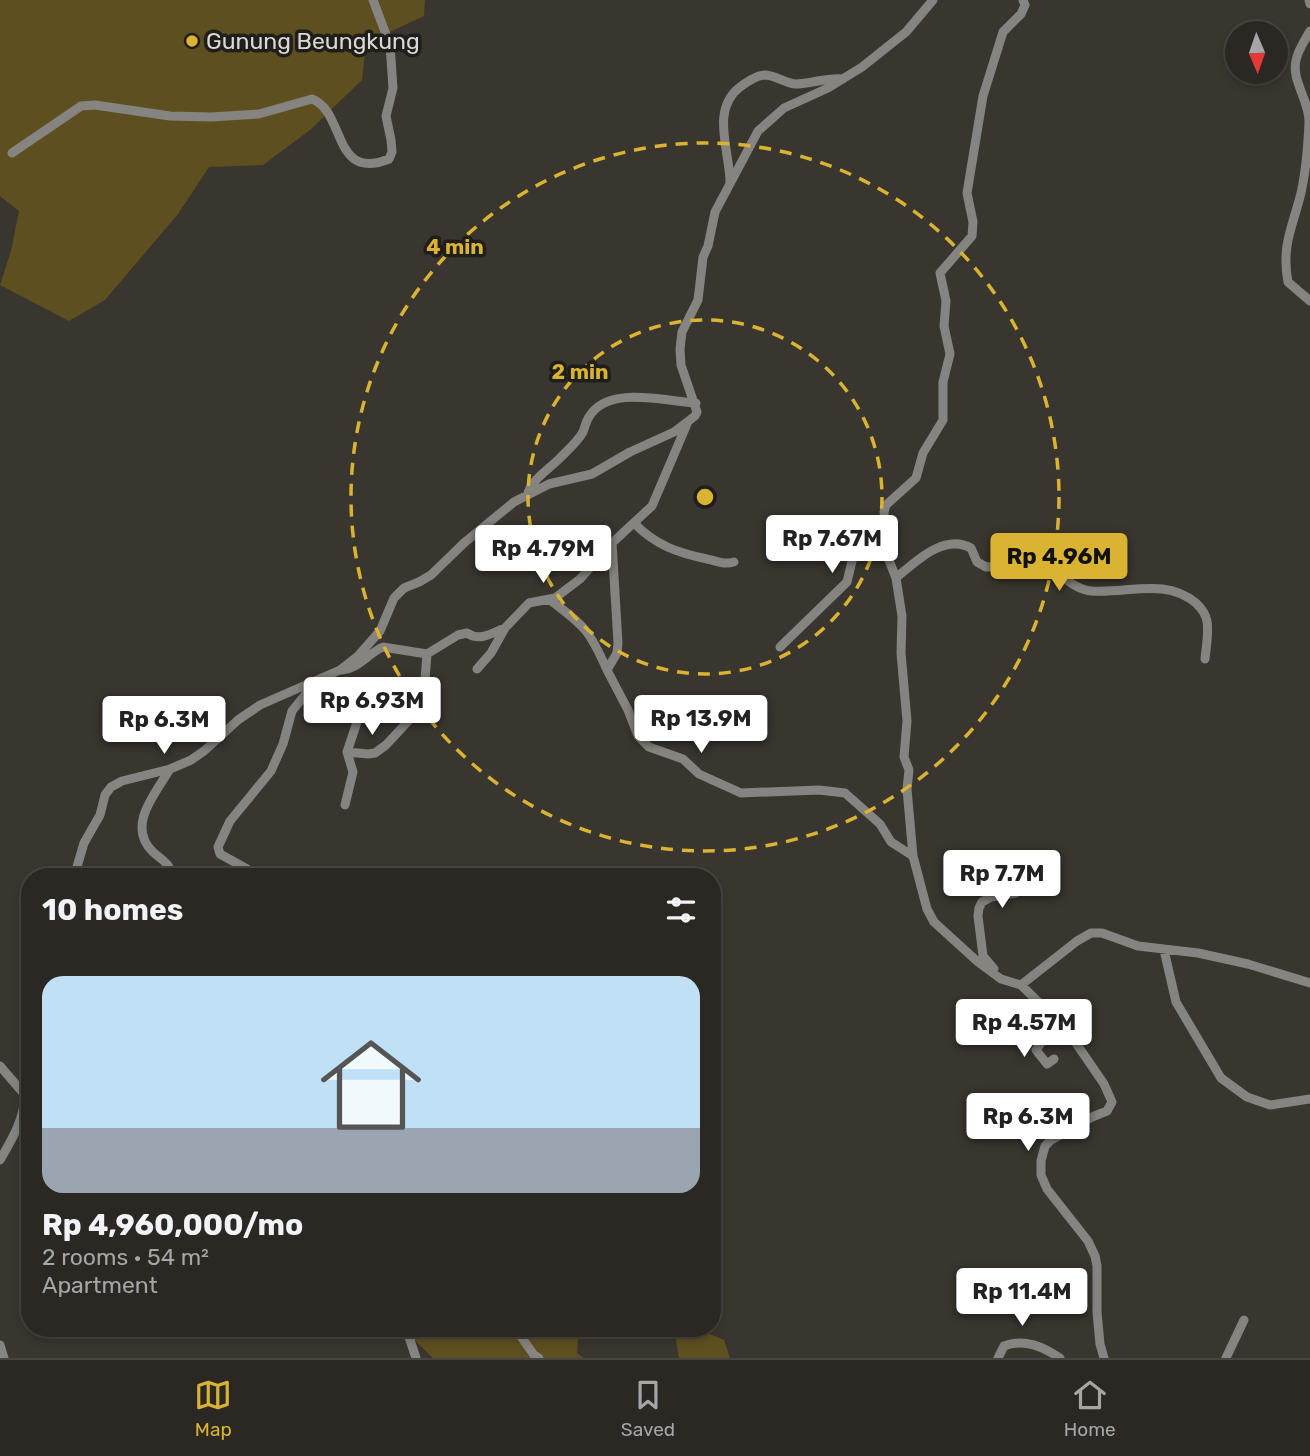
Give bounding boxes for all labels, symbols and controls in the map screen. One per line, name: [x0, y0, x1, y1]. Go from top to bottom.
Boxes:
north arrow: [1225, 21, 1288, 84]
map controls: [1225, 21, 1288, 84]
place label: Gunung Beungkung: [206, 27, 420, 55]
marker: Gunung Beungkung: [184, 33, 200, 49]
text: 4 min: [426, 234, 484, 259]
text: 2 min: [552, 359, 608, 384]
centre of rings: [693, 485, 717, 509]
pin: Rp 7.67M: [760, 516, 904, 575]
text: Rp 7.67M: [782, 524, 882, 552]
pin: Rp 4.79M: [471, 526, 615, 585]
text: Rp 4.79M: [491, 534, 595, 562]
pin: Rp 4.96M: [987, 534, 1131, 593]
text: Rp 4.96M: [1006, 542, 1112, 570]
pin: Rp 6.93M: [300, 678, 444, 737]
text: Rp 6.93M: [320, 686, 424, 714]
pin: Rp 6.3M: [99, 696, 229, 756]
pin: Rp 13.9M: [629, 696, 773, 755]
text: Rp 13.9M: [650, 704, 752, 732]
text: Rp 6.3M: [118, 705, 210, 733]
pin: Rp 7.7M: [937, 850, 1067, 910]
text: Rp 7.7M: [959, 859, 1045, 887]
icon: filters: [662, 891, 700, 929]
text: 10 homes: [42, 892, 183, 928]
pin: Rp 4.57M: [952, 1000, 1096, 1059]
text: Rp 4.57M: [972, 1008, 1076, 1036]
icon: home: [308, 1022, 434, 1148]
pin: Rp 6.3M: [963, 1094, 1093, 1153]
text: Rp 6.3M: [982, 1102, 1074, 1130]
text: Rp 4,960,000/mo: [42, 1207, 303, 1243]
text: 2 rooms · 54 m²: [42, 1243, 209, 1271]
pin: Rp 11.4M: [950, 1268, 1094, 1328]
text: Apartment: [42, 1271, 158, 1299]
text: Rp 11.4M: [972, 1277, 1072, 1305]
tab: Map: [194, 1376, 232, 1441]
tab: Saved: [621, 1376, 675, 1441]
tab: Home: [1064, 1376, 1116, 1441]

